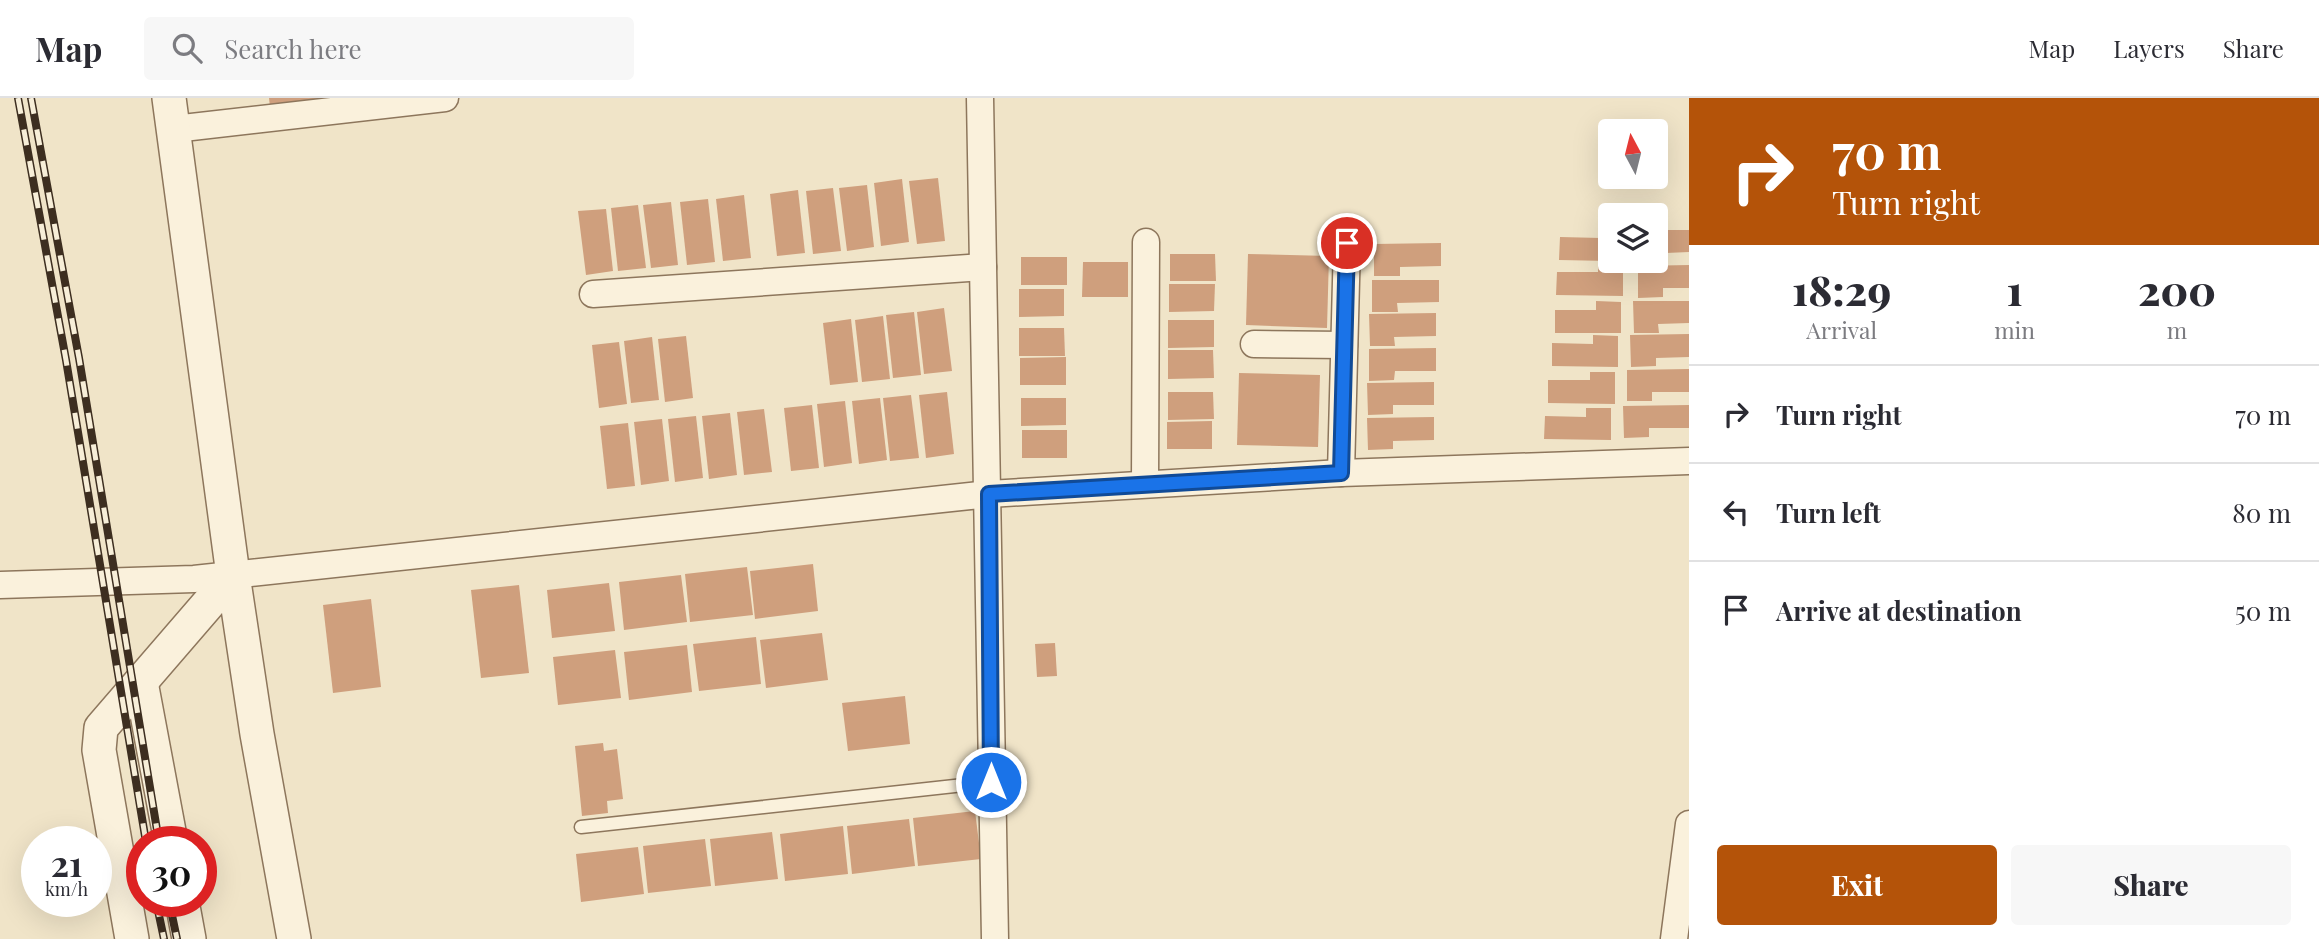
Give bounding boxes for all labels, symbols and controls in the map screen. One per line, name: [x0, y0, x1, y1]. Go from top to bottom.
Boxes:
search box: [144, 17, 634, 80]
text: Map: [35, 26, 102, 70]
icon: search: [168, 29, 206, 67]
text: Search here: [224, 31, 362, 66]
text: Map: [2029, 32, 2075, 64]
text: Layers: [2113, 32, 2185, 64]
text: Share: [2223, 32, 2284, 64]
text: 70 m: [1832, 117, 1942, 182]
north arrow: [1598, 119, 1668, 189]
map controls: [1598, 119, 1668, 273]
icon: right: [1717, 126, 1808, 217]
text: Turn right: [1832, 180, 1980, 223]
button: layers: [1598, 203, 1668, 273]
pin: [1317, 213, 1377, 273]
icon: arrive: [1328, 224, 1366, 262]
text: 18:29: [1792, 261, 1891, 317]
text: 1: [2006, 261, 2023, 317]
text: 200: [2138, 261, 2216, 317]
text: Arrival: [1806, 314, 1877, 345]
text: min: [1994, 314, 2035, 345]
text: m: [2167, 314, 2187, 345]
icon: right: [1717, 395, 1755, 433]
text: Turn right: [1776, 397, 1902, 432]
text: 70 m: [2235, 397, 2291, 432]
icon: left: [1717, 493, 1755, 531]
text: Turn left: [1776, 495, 1881, 530]
text: 80 m: [2232, 495, 2291, 530]
icon: arrive: [1717, 591, 1755, 629]
text: Arrive at destination: [1776, 593, 2022, 628]
text: 50 m: [2235, 593, 2291, 628]
position arrow: [954, 745, 1028, 819]
speed limit sign: 30: [126, 826, 217, 917]
text: 21: [51, 839, 82, 886]
button: Exit: [1717, 845, 1997, 925]
button: Share: [2011, 845, 2291, 925]
text: km/h: [45, 877, 88, 901]

